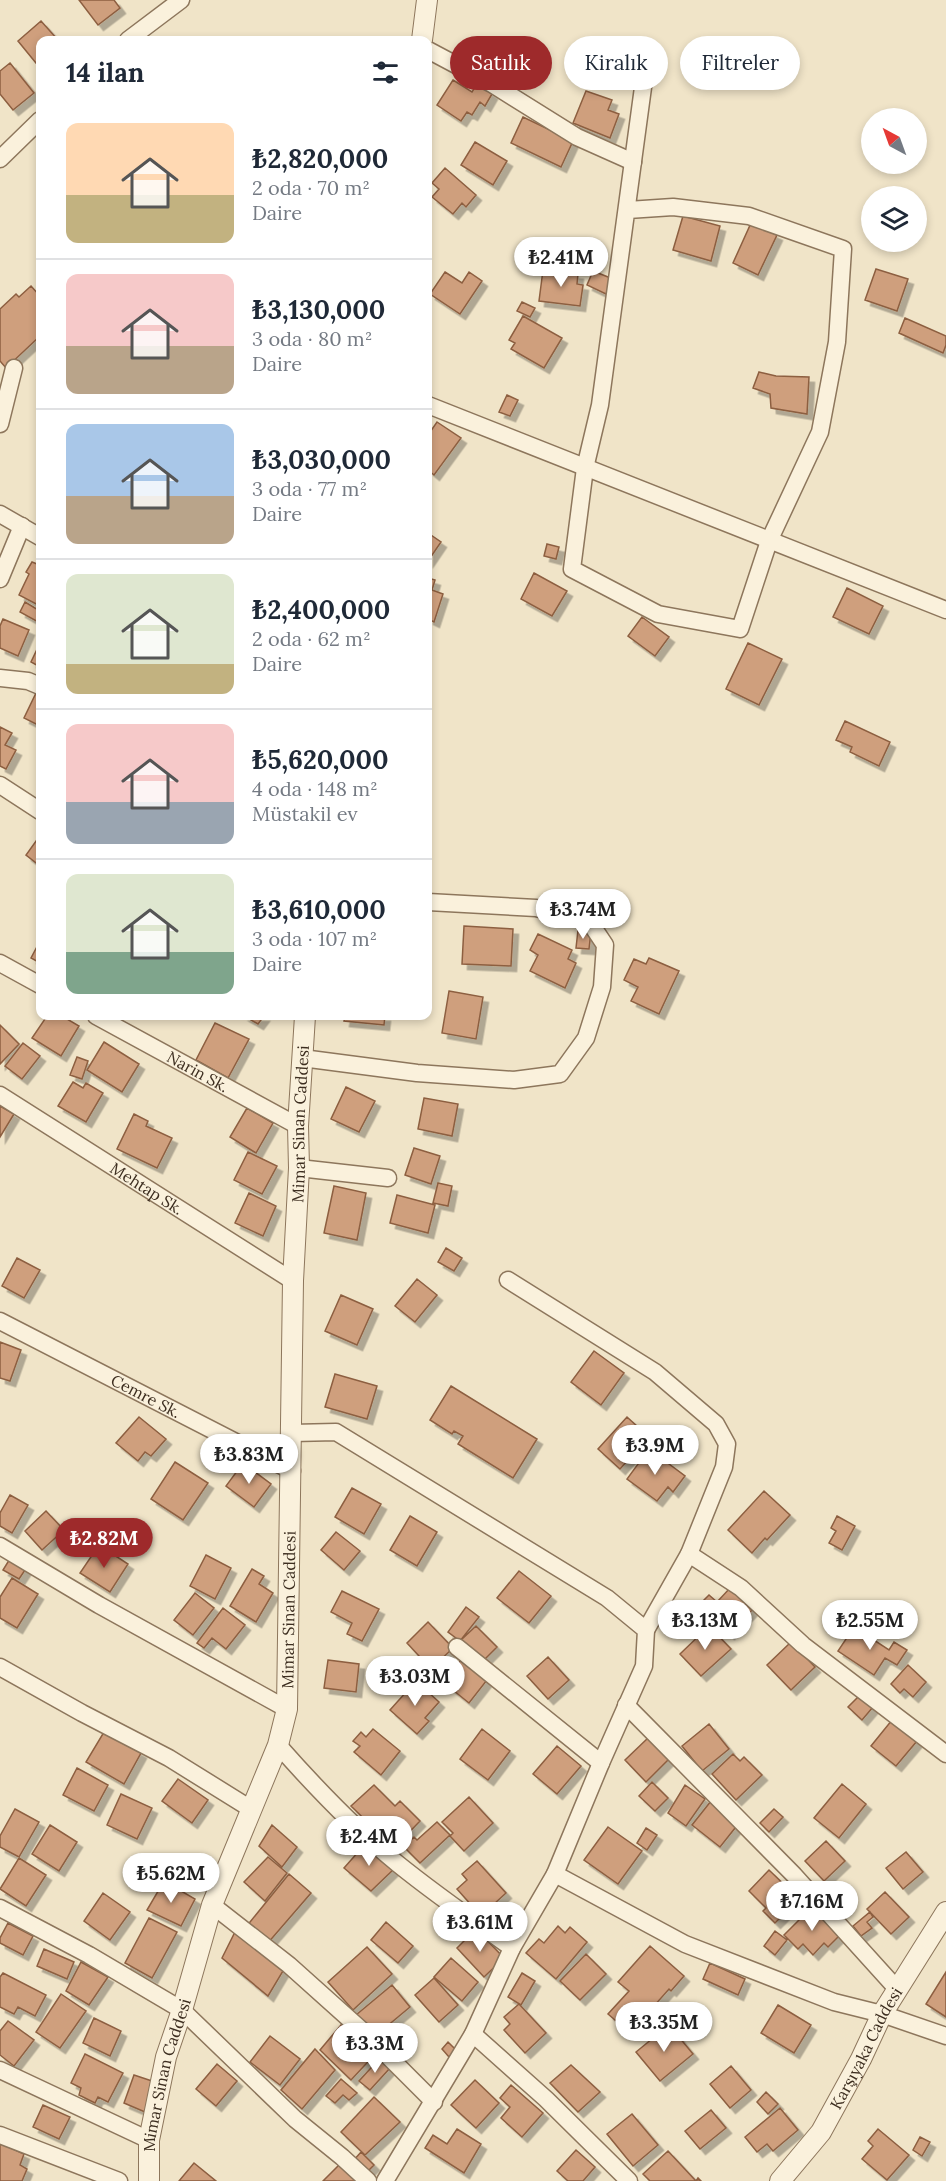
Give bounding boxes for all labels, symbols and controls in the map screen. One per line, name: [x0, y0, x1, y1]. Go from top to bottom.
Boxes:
chip: Satılık: [450, 36, 552, 90]
chip: Kiralık: [564, 36, 668, 90]
chip: Filtreler: [680, 36, 800, 90]
text: 14 ilan: [66, 56, 144, 89]
icon: filters: [369, 56, 402, 89]
north arrow: [861, 108, 927, 174]
map controls: [861, 108, 927, 252]
text: ₺2,820,000: [252, 142, 388, 175]
icon: home: [114, 147, 186, 219]
text: 2 oda · 70 m²: [252, 175, 370, 200]
button: layers: [861, 186, 927, 252]
text: Daire: [252, 200, 302, 225]
pin: ₺2.41M: [512, 237, 610, 288]
text: ₺2.41M: [528, 244, 594, 269]
text: ₺3,130,000: [252, 293, 385, 326]
icon: home: [114, 298, 186, 370]
text: 3 oda · 80 m²: [252, 326, 372, 351]
text: Daire: [252, 351, 302, 376]
text: ₺3,030,000: [252, 443, 391, 476]
icon: home: [114, 448, 186, 520]
text: 3 oda · 77 m²: [252, 476, 367, 501]
text: Daire: [252, 501, 302, 526]
text: ₺2,400,000: [252, 593, 390, 626]
icon: home: [114, 598, 186, 670]
text: 2 oda · 62 m²: [252, 626, 371, 651]
text: Daire: [252, 651, 302, 676]
text: ₺5,620,000: [252, 743, 389, 776]
icon: home: [114, 748, 186, 820]
text: 4 oda · 148 m²: [252, 776, 378, 801]
text: Müstakil ev: [252, 801, 358, 826]
pin: ₺3.74M: [534, 889, 632, 940]
text: ₺3,610,000: [252, 893, 386, 926]
text: ₺3.74M: [550, 896, 616, 921]
icon: home: [114, 898, 186, 970]
text: 3 oda · 107 m²: [252, 926, 377, 951]
text: Daire: [252, 951, 302, 976]
street label: Mimar Sinan Caddesi: [287, 1045, 313, 1203]
street label: Narin Sk.: [164, 1047, 232, 1096]
street label: Mehtap Sk.: [107, 1158, 187, 1219]
street label: Cemre Sk.: [108, 1370, 184, 1422]
pin: ₺3.9M: [613, 1425, 697, 1476]
text: ₺3.9M: [626, 1432, 684, 1457]
pin: ₺3.83M: [200, 1434, 298, 1485]
text: ₺3.83M: [214, 1441, 284, 1466]
pin: ₺2.82M: [55, 1518, 153, 1569]
text: ₺2.82M: [70, 1525, 138, 1550]
street label: Mimar Sinan Caddesi: [277, 1531, 299, 1689]
pin: ₺3.13M: [656, 1600, 754, 1651]
pin: ₺2.55M: [821, 1600, 919, 1651]
text: ₺3.13M: [672, 1607, 738, 1632]
text: ₺2.55M: [836, 1607, 904, 1632]
pin: ₺3.03M: [366, 1656, 464, 1707]
text: ₺3.03M: [380, 1663, 450, 1688]
pin: ₺2.4M: [327, 1816, 411, 1867]
text: ₺2.4M: [340, 1823, 398, 1848]
pin: ₺5.62M: [122, 1853, 220, 1904]
text: ₺5.62M: [137, 1860, 205, 1885]
pin: ₺7.16M: [763, 1881, 861, 1932]
text: ₺7.16M: [780, 1888, 844, 1913]
pin: ₺3.61M: [431, 1902, 529, 1953]
text: ₺3.61M: [447, 1909, 513, 1934]
street label: Karşıyaka Caddesi: [825, 1984, 906, 2113]
street label: Mimar Sinan Caddesi: [139, 1996, 195, 2152]
pin: ₺3.35M: [615, 2002, 713, 2053]
text: ₺3.35M: [629, 2009, 699, 2034]
pin: ₺3.3M: [333, 2023, 417, 2074]
text: ₺3.3M: [346, 2030, 404, 2055]

